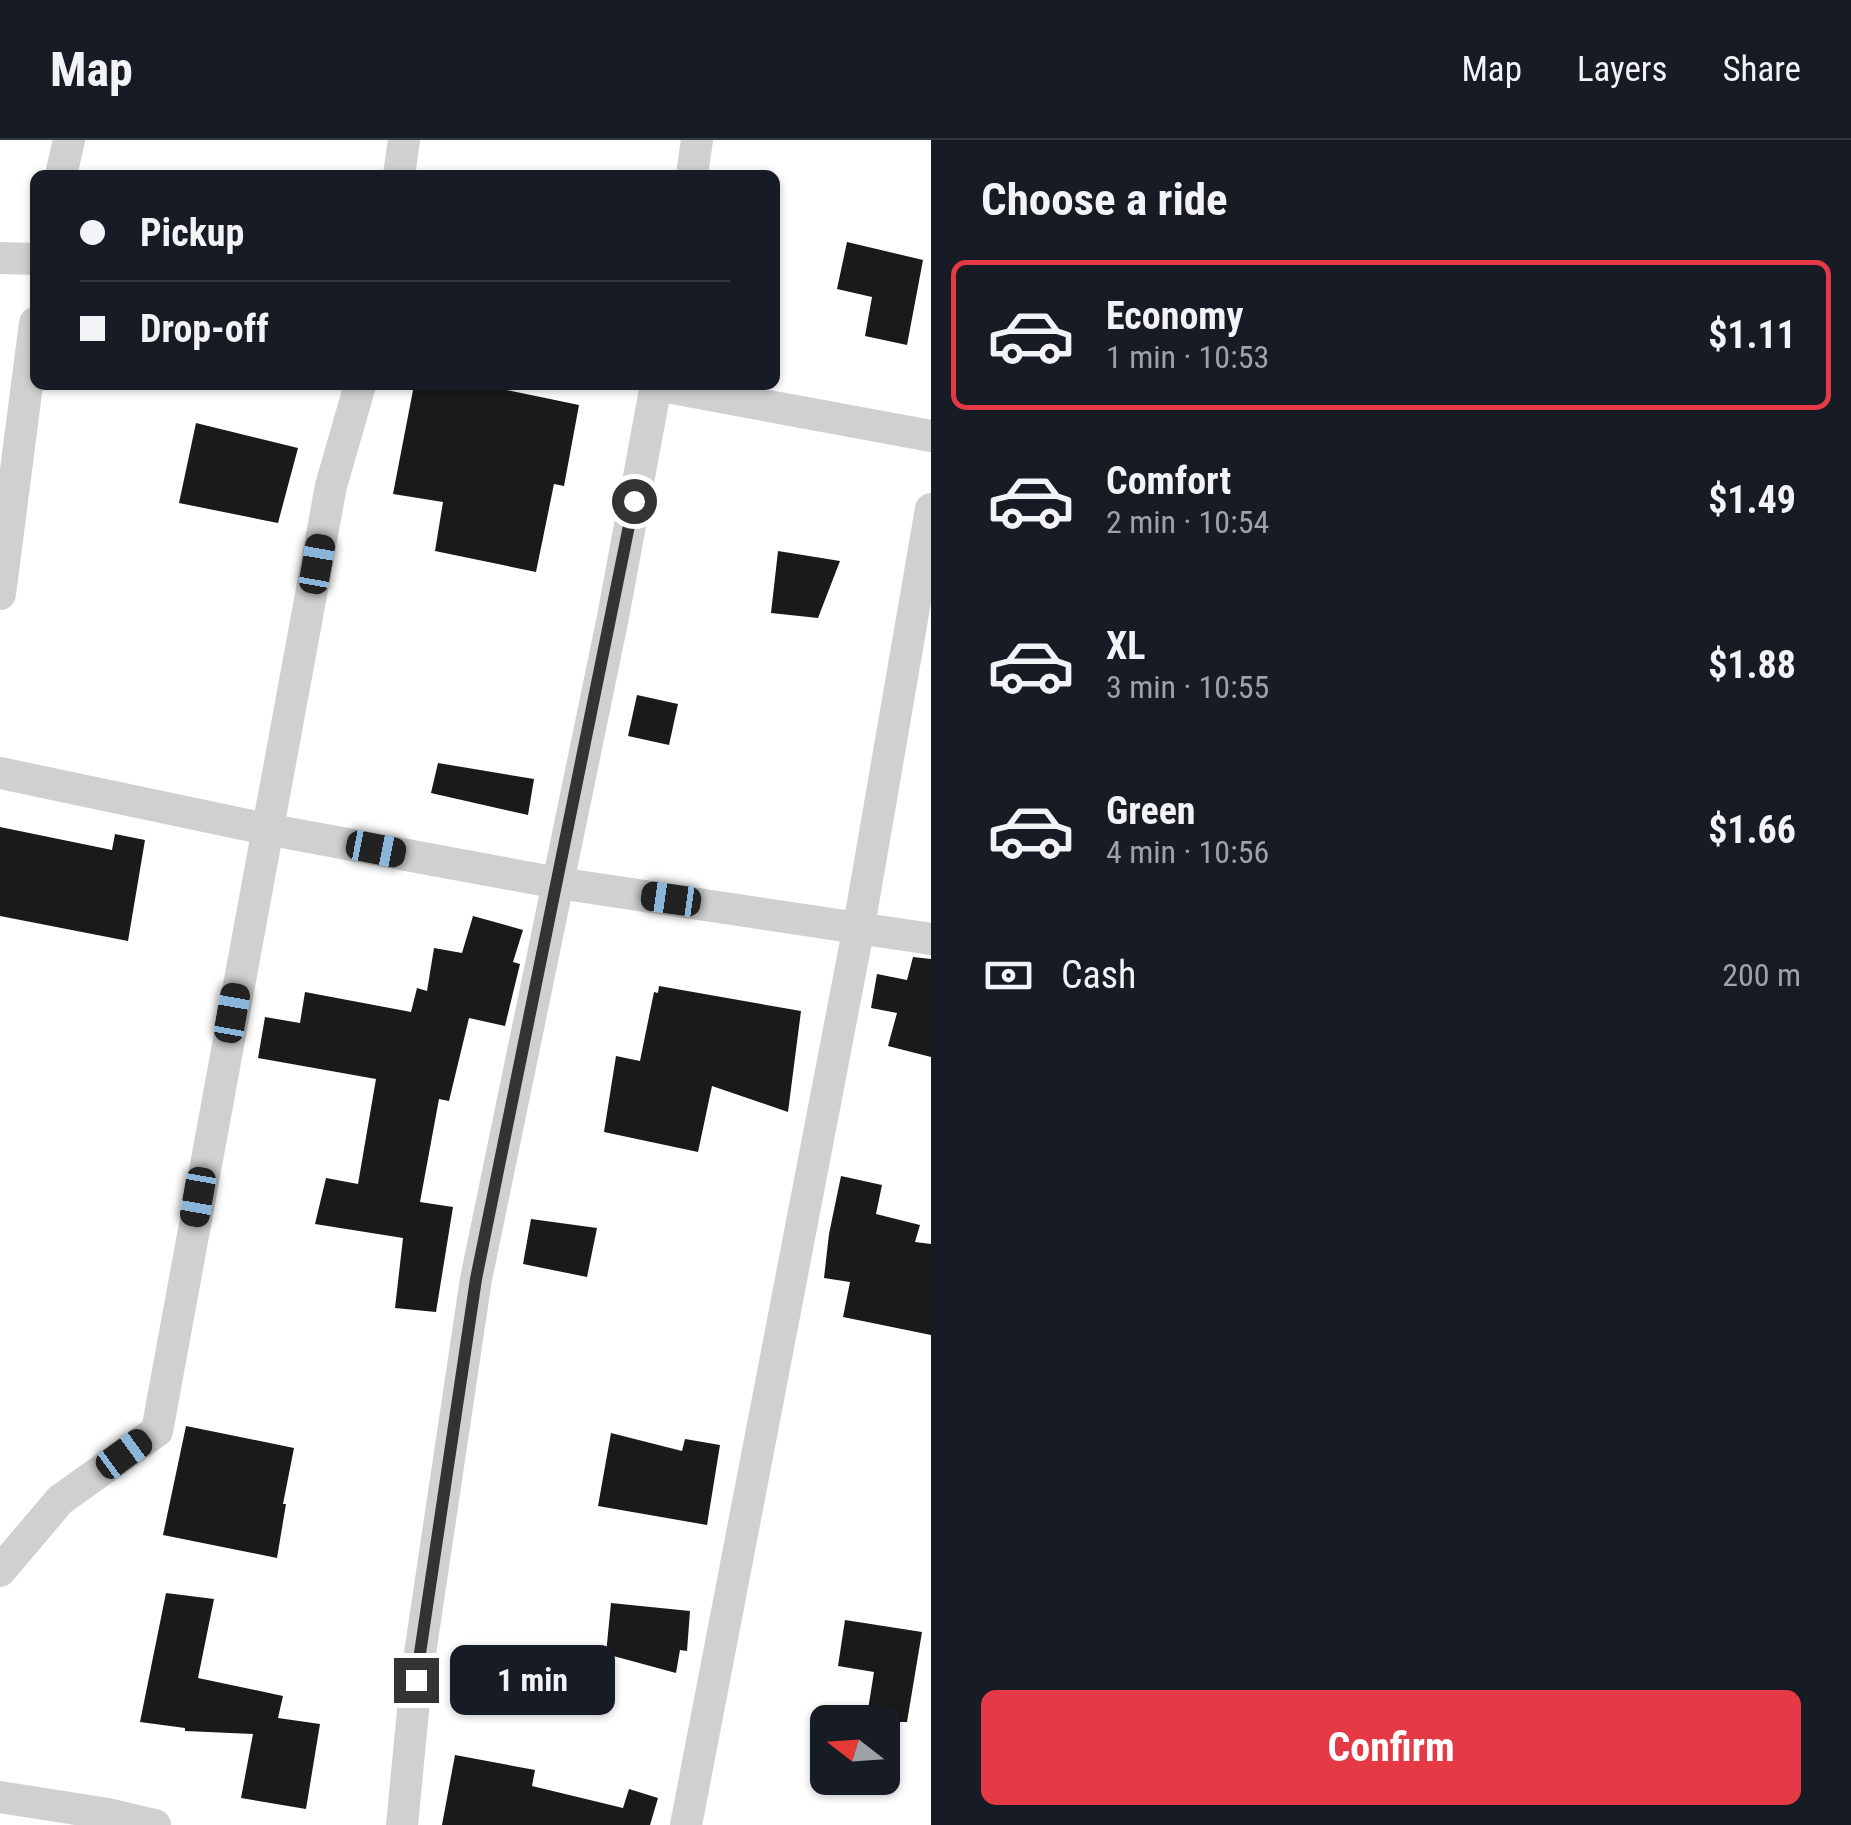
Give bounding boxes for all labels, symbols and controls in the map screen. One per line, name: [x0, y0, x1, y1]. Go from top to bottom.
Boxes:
text: Map: [50, 41, 133, 98]
text: Map: [1461, 49, 1522, 90]
text: Layers: [1577, 49, 1667, 90]
text: Share: [1722, 49, 1801, 90]
text: Choose a ride: [981, 173, 1228, 226]
text: Pickup: [140, 211, 244, 255]
icon: car: [986, 290, 1076, 380]
text: Economy: [1106, 294, 1243, 338]
text: Drop-off: [140, 307, 269, 351]
text: $1.11: [1708, 313, 1796, 357]
text: 1 min · 10:53: [1106, 338, 1269, 376]
icon: car: [986, 455, 1076, 545]
text: Comfort: [1106, 459, 1231, 503]
text: $1.49: [1708, 478, 1796, 522]
route start: [612, 479, 657, 524]
text: 2 min · 10:54: [1106, 503, 1269, 541]
car: [297, 532, 337, 596]
icon: car: [986, 620, 1076, 710]
text: XL: [1106, 624, 1145, 668]
text: $1.88: [1708, 643, 1796, 687]
text: 3 min · 10:55: [1106, 668, 1269, 706]
icon: car: [986, 785, 1076, 875]
text: Green: [1106, 789, 1196, 833]
text: $1.66: [1708, 808, 1796, 852]
car: [344, 829, 408, 869]
text: 4 min · 10:56: [1106, 833, 1269, 871]
car: [639, 880, 703, 918]
icon: cash: [981, 948, 1036, 1003]
text: Cash: [1061, 953, 1136, 997]
text: 200 m: [1722, 956, 1801, 994]
car: [212, 981, 252, 1045]
car: [178, 1165, 218, 1229]
car: [91, 1424, 157, 1484]
callout: 1 min: [451, 1645, 616, 1715]
route end: [394, 1658, 439, 1703]
text: 1 min: [497, 1661, 568, 1699]
button: Confirm: [981, 1690, 1801, 1805]
north arrow: [810, 1705, 900, 1795]
map controls: [810, 1705, 900, 1795]

